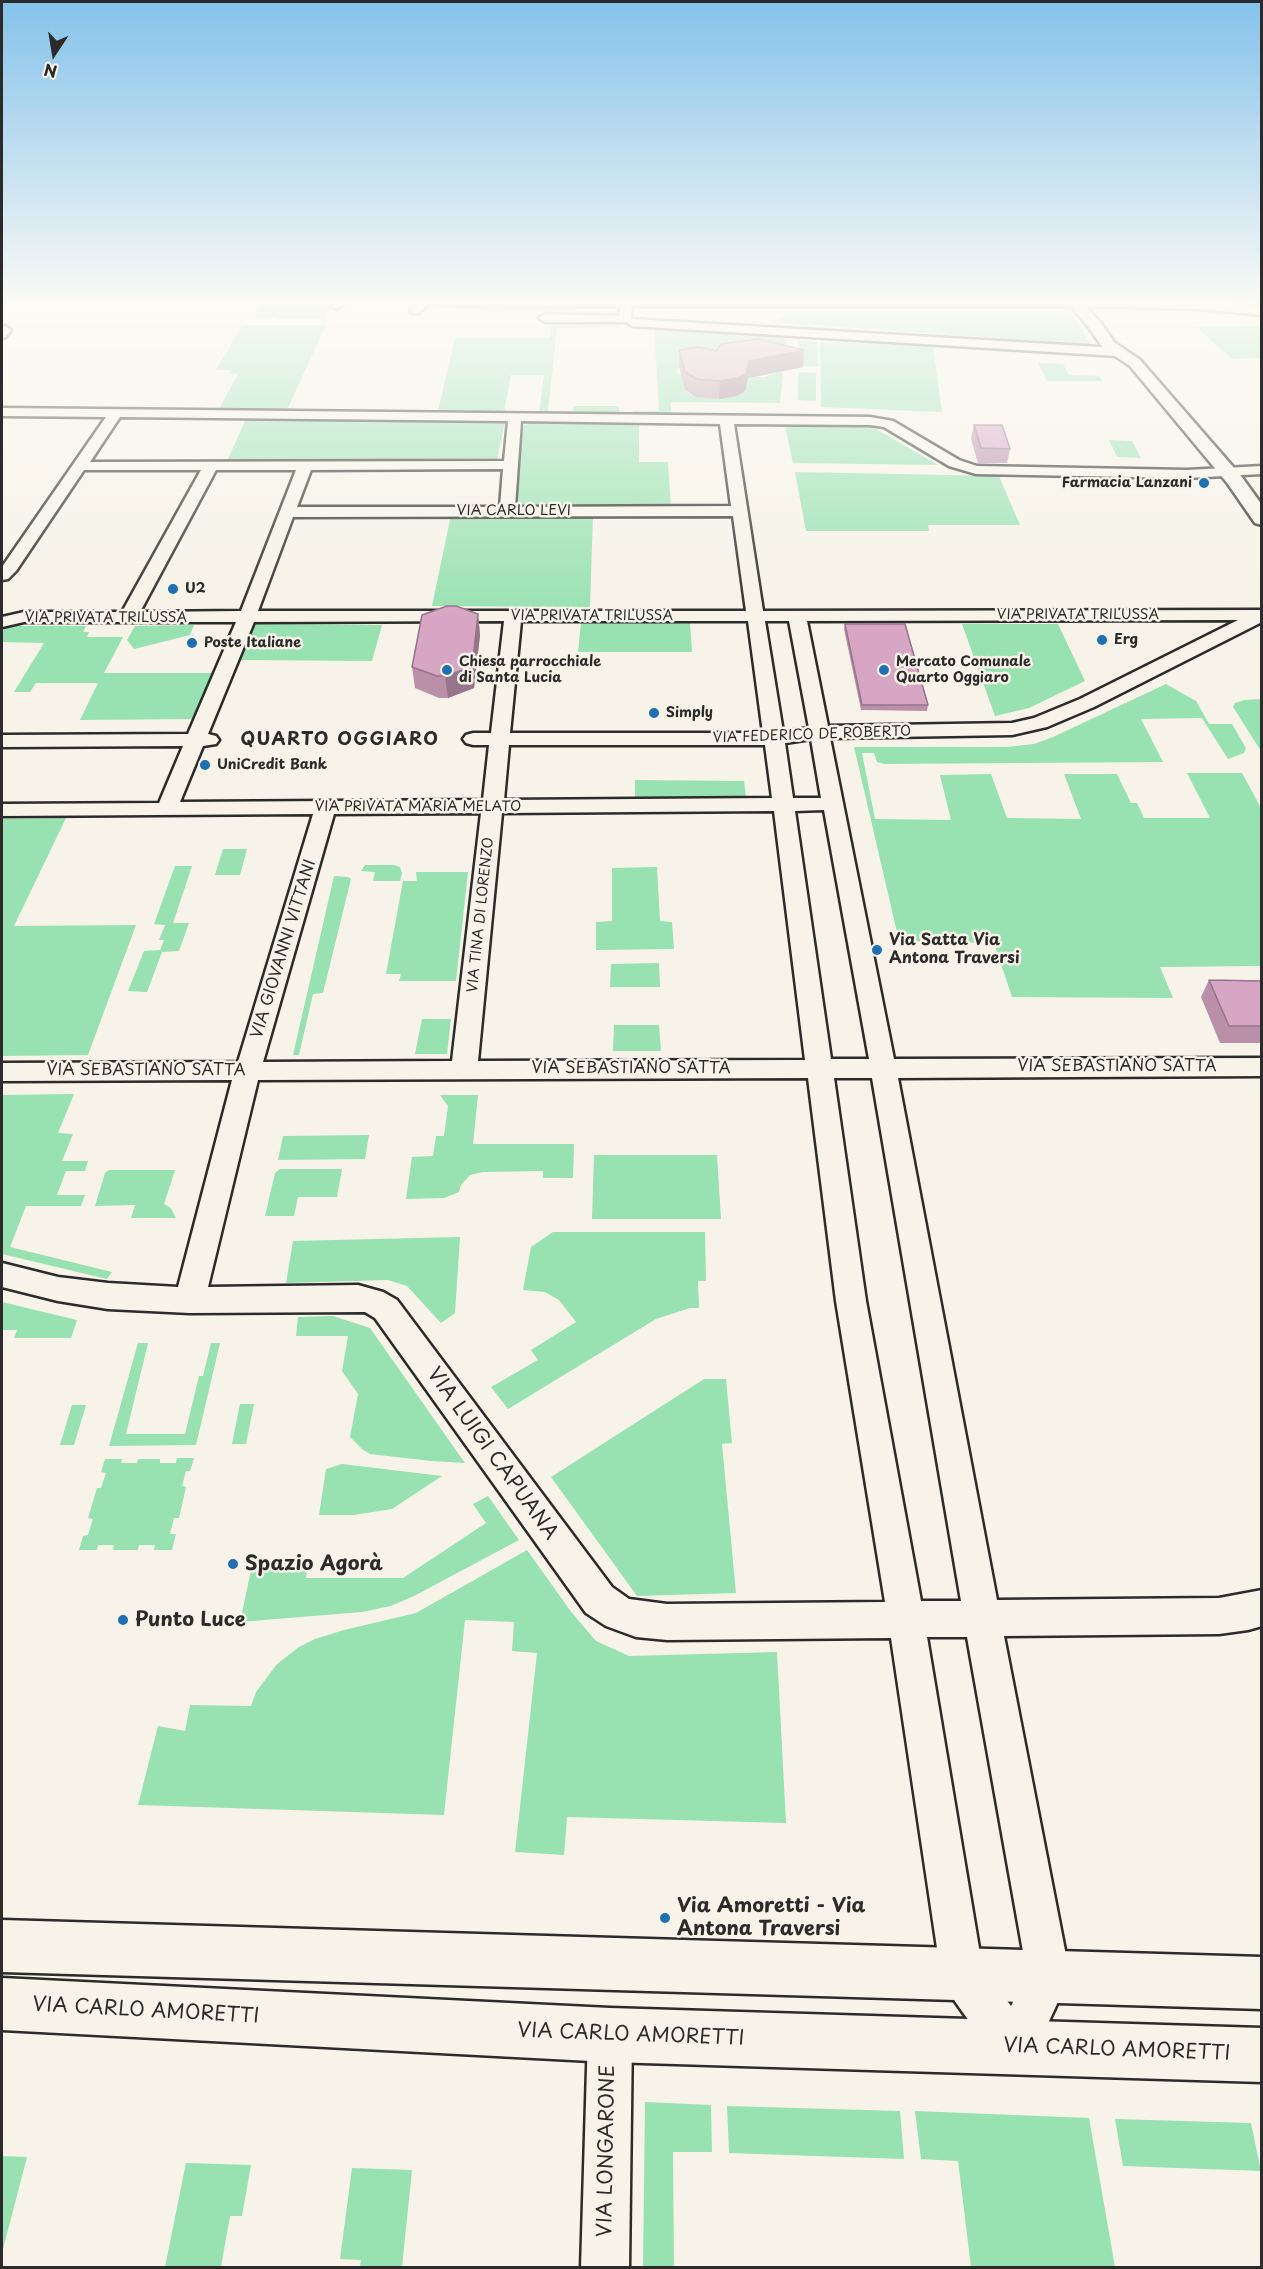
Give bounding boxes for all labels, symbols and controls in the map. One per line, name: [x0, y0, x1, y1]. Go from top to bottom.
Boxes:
north arrow: [24, 24, 84, 84]
text: N: [42, 59, 59, 85]
place label: Farmacia Lanzani: [1062, 475, 1192, 491]
marker: Farmacia Lanzani: [1197, 476, 1211, 490]
street label: VIA CARLO LEVI: [457, 503, 571, 519]
place label: U2: [185, 581, 205, 597]
marker: U2: [166, 582, 180, 596]
street label: VIA PRIVATA TRILUSSA: [997, 607, 1159, 623]
street label: VIA PRIVATA TRILUSSA: [511, 608, 673, 624]
street label: VIA PRIVATA TRILUSSA: [25, 610, 187, 626]
place label: Erg: [1114, 632, 1138, 648]
marker: Erg: [1095, 633, 1109, 647]
place label: Poste Italiane: [204, 635, 301, 651]
marker: Poste Italiane: [185, 636, 199, 650]
place label: Chiesa parrocchiale di Santa Lucia: [459, 654, 601, 686]
place label: Mercato Comunale Quarto Oggiaro: [896, 654, 1031, 686]
marker: Chiesa parrocchiale di Santa Lucia: [440, 663, 454, 677]
marker: Mercato Comunale Quarto Oggiaro: [877, 663, 891, 677]
place label: Simply: [666, 705, 713, 721]
marker: Simply: [647, 706, 661, 720]
street label: VIA FEDERICO DE ROBERTO: [713, 723, 911, 747]
district label: QUARTO OGGIARO: [242, 729, 438, 751]
place label: UniCredit Bank: [217, 757, 327, 773]
marker: UniCredit Bank: [198, 758, 212, 772]
street label: VIA PRIVATA MARIA MELATO: [315, 799, 521, 815]
street label: VIA TINA DI LORENZO: [464, 836, 498, 994]
street label: VIA GIOVANNI VITTANI: [248, 857, 320, 1041]
place label: Via Satta Via Antona Traversi: [889, 931, 1020, 969]
marker: Via Satta Via Antona Traversi: [870, 943, 884, 957]
street label: VIA SEBASTIANO SATTA: [1017, 1057, 1217, 1077]
street label: VIA SEBASTIANO SATTA: [531, 1059, 731, 1079]
street label: VIA SEBASTIANO SATTA: [46, 1061, 246, 1081]
street label: VIA LUIGI CAPUANA: [422, 1363, 562, 1545]
place label: Spazio Agorà: [245, 1552, 383, 1576]
marker: Spazio Agorà: [226, 1557, 240, 1571]
place label: Punto Luce: [135, 1608, 246, 1632]
marker: Punto Luce: [116, 1613, 130, 1627]
place label: Via Amoretti - Via Antona Traversi: [677, 1894, 865, 1941]
marker: Via Amoretti - Via Antona Traversi: [658, 1911, 672, 1925]
street label: VIA CARLO AMORETTI: [32, 1993, 260, 2029]
street label: VIA CARLO AMORETTI: [517, 2019, 745, 2051]
street label: VIA CARLO AMORETTI: [1003, 2034, 1231, 2066]
street label: VIA LONGARONE: [593, 2065, 621, 2237]

